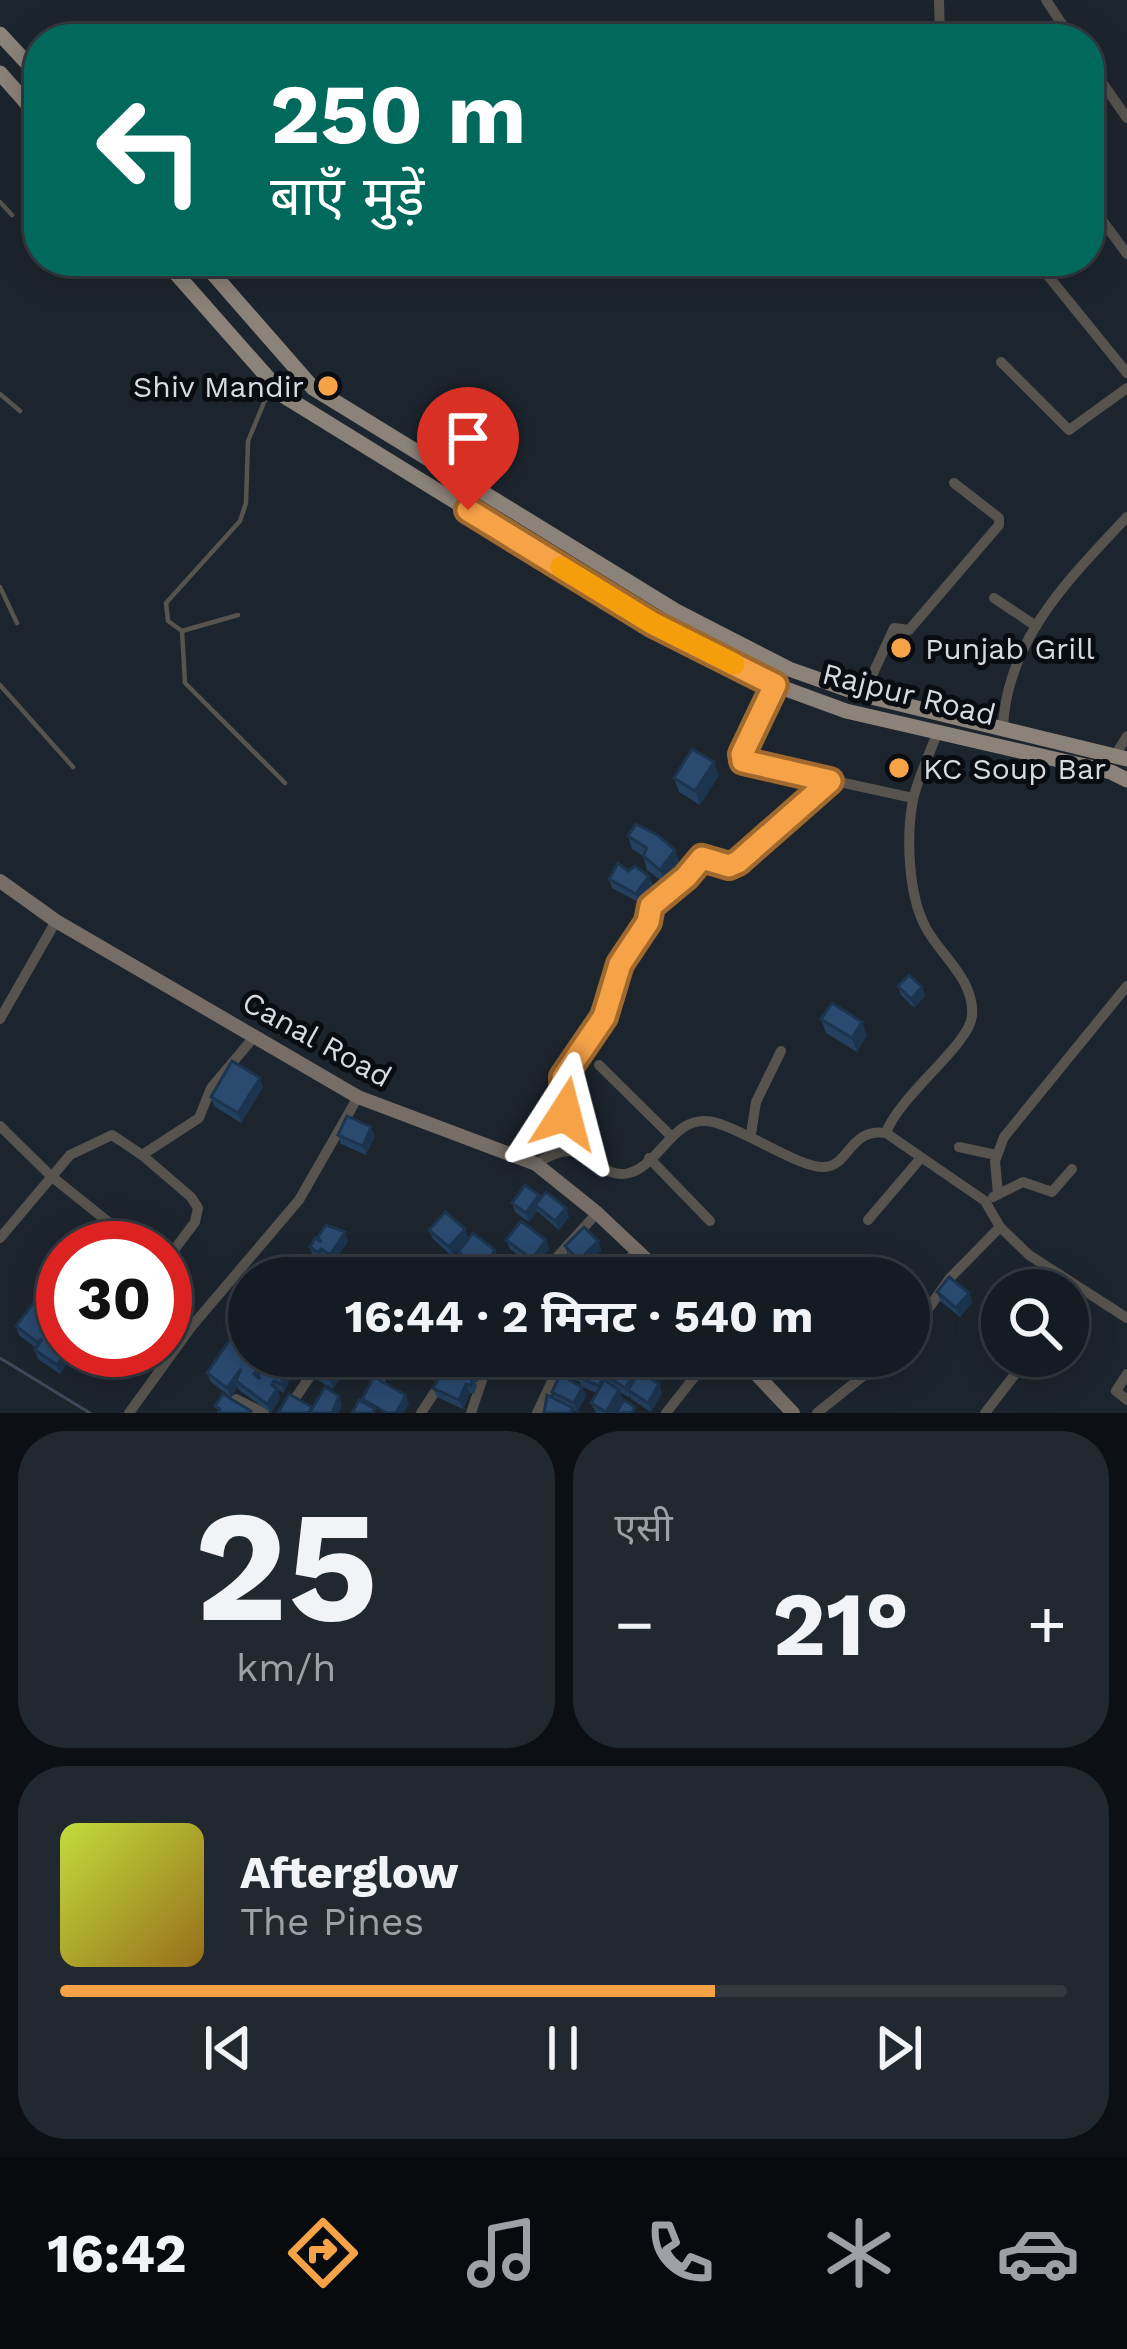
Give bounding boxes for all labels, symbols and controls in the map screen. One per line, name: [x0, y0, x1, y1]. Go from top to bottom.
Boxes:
text: 250 m: [270, 65, 526, 163]
icon: left: [72, 72, 228, 228]
text: बाएँ मुड़ें: [270, 165, 424, 228]
place label: Shiv Mandir: [133, 369, 304, 404]
marker: Shiv Mandir: [315, 373, 341, 399]
pin: [417, 387, 519, 510]
icon: arrive: [435, 405, 501, 471]
place label: Punjab Grill: [925, 631, 1095, 666]
marker: Punjab Grill: [888, 635, 914, 661]
street label: Rajpur Road: [819, 656, 999, 732]
place label: KC Soup Bar: [923, 751, 1106, 786]
marker: KC Soup Bar: [886, 755, 912, 781]
street label: Canal Road: [236, 984, 398, 1094]
position arrow: [502, 1051, 628, 1177]
speed limit sign: 30: [36, 1221, 192, 1377]
map controls: [981, 1269, 1089, 1377]
button: search: [981, 1269, 1089, 1377]
text: 16:44 · 2 मिनट · 540 m: [345, 1290, 813, 1343]
text: 25: [194, 1475, 378, 1658]
text: एसी: [615, 1505, 673, 1550]
text: 21°: [772, 1571, 909, 1677]
text: −: [615, 1586, 654, 1663]
text: +: [1027, 1586, 1067, 1663]
text: km/h: [236, 1645, 336, 1690]
text: Afterglow: [240, 1846, 459, 1899]
text: The Pines: [240, 1899, 424, 1944]
icon: previous: [195, 2015, 261, 2081]
icon: pause: [530, 2015, 596, 2081]
icon: next: [866, 2015, 932, 2081]
icon: directions: [281, 2211, 365, 2295]
icon: music: [460, 2211, 544, 2295]
icon: phone: [638, 2211, 722, 2295]
icon: climate: [817, 2211, 901, 2295]
icon: car: [996, 2211, 1080, 2295]
text: 16:42: [47, 2222, 187, 2285]

